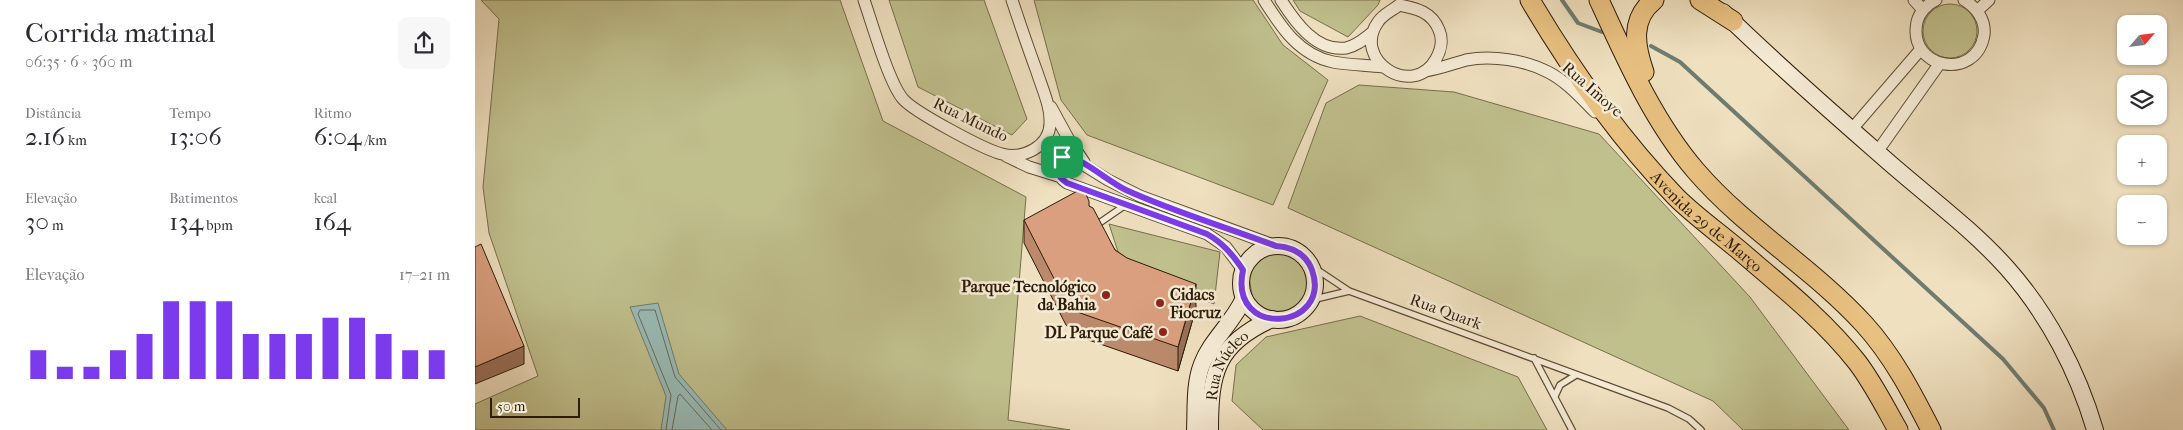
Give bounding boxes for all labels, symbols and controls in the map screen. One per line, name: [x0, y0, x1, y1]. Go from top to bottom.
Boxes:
north arrow: [2117, 15, 2167, 65]
map controls: [2117, 15, 2167, 245]
text: Corrida matinal: [25, 16, 215, 49]
button: share: [398, 17, 450, 69]
text: 06:35 · 6 × 360 m: [25, 52, 132, 71]
street label: Rua Imoye: [1558, 58, 1627, 121]
button: layers: [2117, 75, 2167, 125]
street label: Rua Mundo: [930, 93, 1011, 146]
text: Distância: [25, 105, 81, 122]
text: Tempo: [169, 105, 211, 122]
text: Ritmo: [314, 105, 352, 122]
text: 2.16: [25, 122, 65, 151]
text: 13:06: [169, 122, 222, 151]
text: 6:04: [314, 122, 362, 151]
text: km: [65, 132, 87, 149]
text: /km: [362, 132, 387, 149]
button: +: [2117, 135, 2167, 185]
pin: [1041, 136, 1083, 178]
icon: arrive: [1048, 143, 1076, 171]
street label: Avenida 29 de Março: [1646, 166, 1766, 276]
text: Elevação: [25, 190, 77, 207]
text: Batimentos: [169, 190, 238, 207]
text: kcal: [314, 190, 337, 207]
button: −: [2117, 195, 2167, 245]
text: 30: [25, 207, 49, 236]
text: 134: [169, 207, 203, 236]
text: 164: [314, 207, 351, 236]
text: m: [49, 217, 64, 234]
text: bpm: [203, 217, 233, 234]
text: Elevação: [25, 265, 85, 284]
text: 17–21 m: [399, 265, 450, 284]
place label: Parque Tecnológico da Bahia: [961, 277, 1097, 314]
place label: Cidacs Fiocruz: [1169, 285, 1222, 322]
marker: Parque Tecnológico da Bahia: [1100, 289, 1112, 301]
street label: Rua Quark: [1407, 290, 1485, 333]
marker: Cidacs Fiocruz: [1154, 297, 1166, 309]
place label: DL Parque Café: [1045, 323, 1153, 343]
marker: DL Parque Café: [1157, 326, 1169, 338]
street label: Rua Núcleo: [1202, 326, 1252, 402]
scale bar: [490, 395, 580, 418]
text: 50 m: [497, 398, 525, 415]

